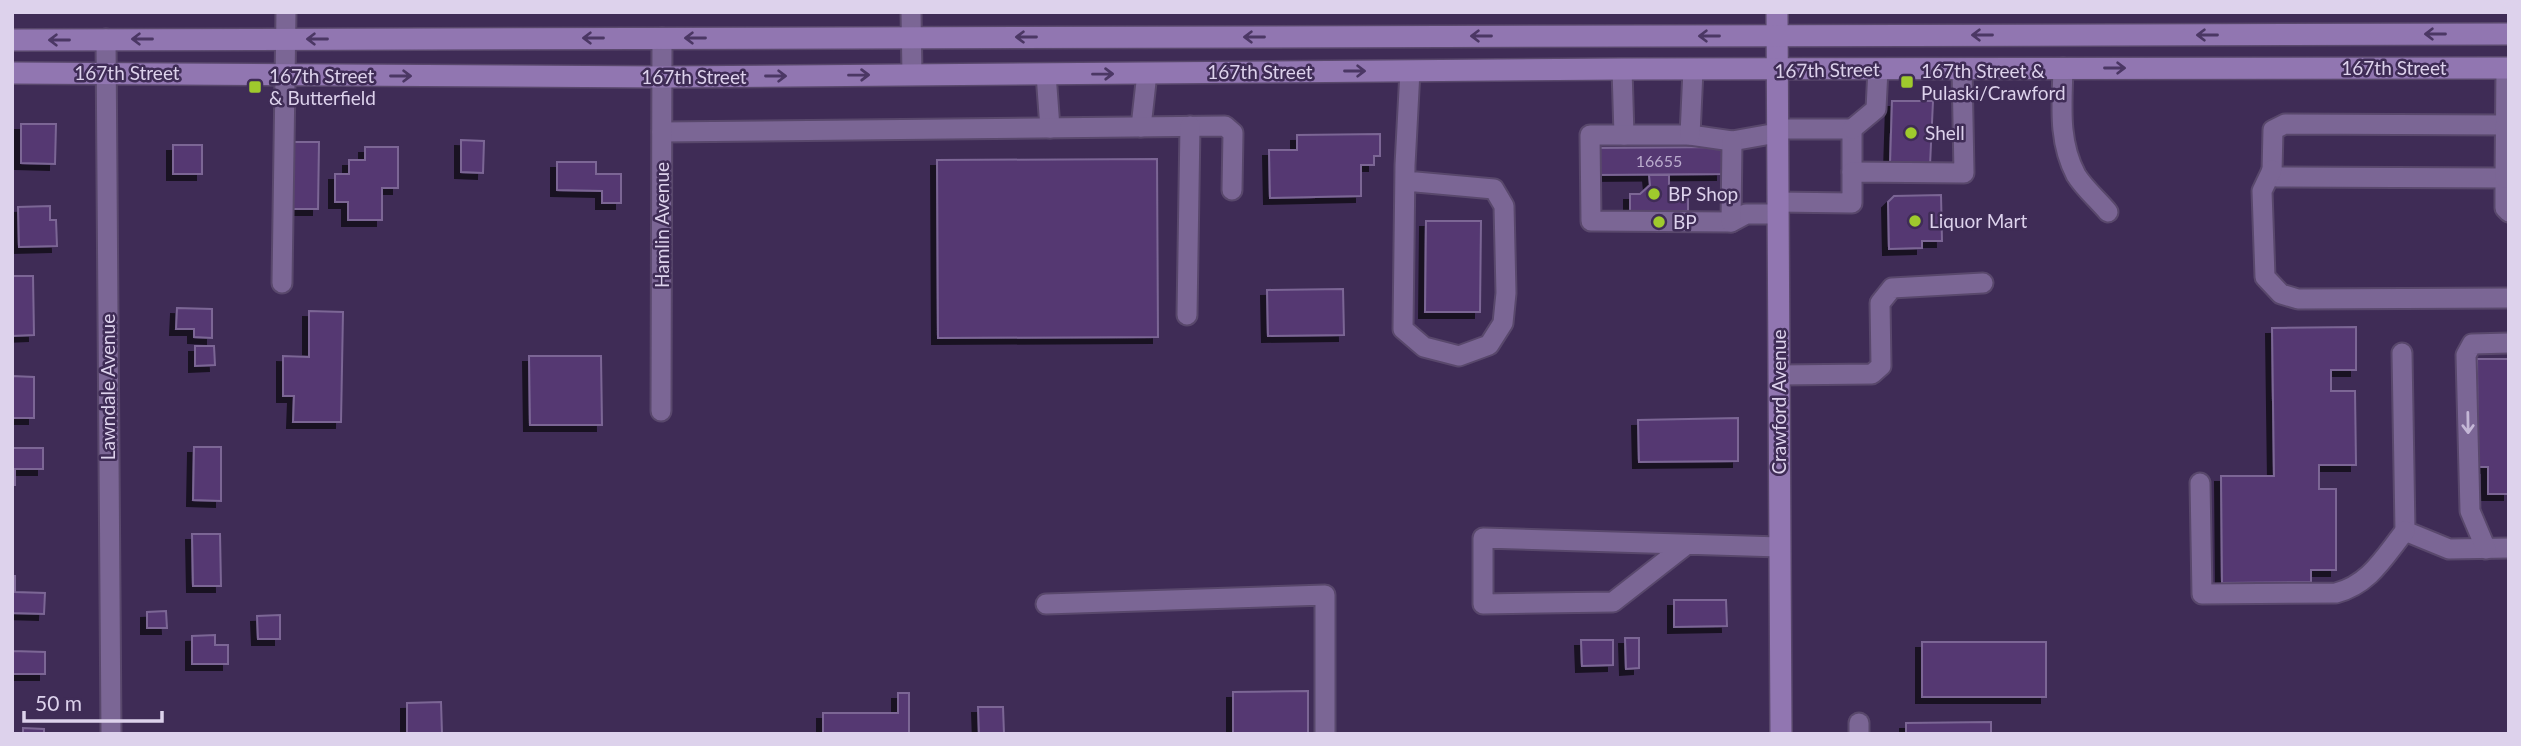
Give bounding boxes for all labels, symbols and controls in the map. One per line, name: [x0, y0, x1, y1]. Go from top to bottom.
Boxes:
one-way arrow: [2424, 27, 2447, 41]
one-way arrow: [1971, 28, 1994, 42]
one-way arrow: [2196, 28, 2219, 42]
one-way arrow: [1470, 29, 1493, 43]
one-way arrow: [1697, 29, 1720, 43]
one-way arrow: [1015, 30, 1038, 44]
one-way arrow: [1242, 30, 1265, 44]
one-way arrow: [582, 31, 605, 45]
one-way arrow: [683, 31, 706, 45]
one-way arrow: [131, 32, 154, 46]
one-way arrow: [306, 32, 329, 46]
one-way arrow: [48, 33, 71, 47]
street label: 167th Street: [2341, 56, 2447, 79]
street label: 167th Street: [1774, 57, 1880, 82]
place label: 167th Street & Pulaski/Crawford: [1921, 59, 2066, 104]
street label: 167th Street: [1207, 60, 1313, 83]
street label: 167th Street: [74, 61, 180, 84]
one-way arrow: [2103, 61, 2126, 75]
place label: 167th Street & Butterfield: [269, 64, 376, 109]
street label: 167th Street: [641, 65, 747, 88]
one-way arrow: [1343, 65, 1366, 78]
one-way arrow: [1091, 67, 1114, 80]
one-way arrow: [390, 69, 413, 83]
one-way arrow: [764, 69, 787, 83]
one-way arrow: [848, 69, 871, 82]
marker: 167th Street & Pulaski/Crawford: [1899, 74, 1915, 90]
marker: 167th Street & Butterfield: [247, 79, 263, 95]
place label: Shell: [1925, 121, 1965, 144]
marker: Shell: [1903, 125, 1919, 141]
house number: 16655: [1636, 151, 1682, 170]
street label: Hamlin Avenue: [650, 162, 673, 288]
place label: BP Shop: [1668, 182, 1738, 205]
marker: BP Shop: [1646, 186, 1662, 202]
place label: Liquor Mart: [1929, 209, 2027, 232]
place label: BP: [1673, 210, 1697, 233]
marker: Liquor Mart: [1907, 213, 1923, 229]
marker: BP: [1651, 214, 1667, 230]
street label: Lawndale Avenue: [96, 314, 119, 460]
street label: Crawford Avenue: [1767, 329, 1790, 475]
one-way arrow: [2461, 411, 2475, 434]
scale bar: [24, 680, 163, 724]
text: 50 m: [35, 690, 82, 715]

